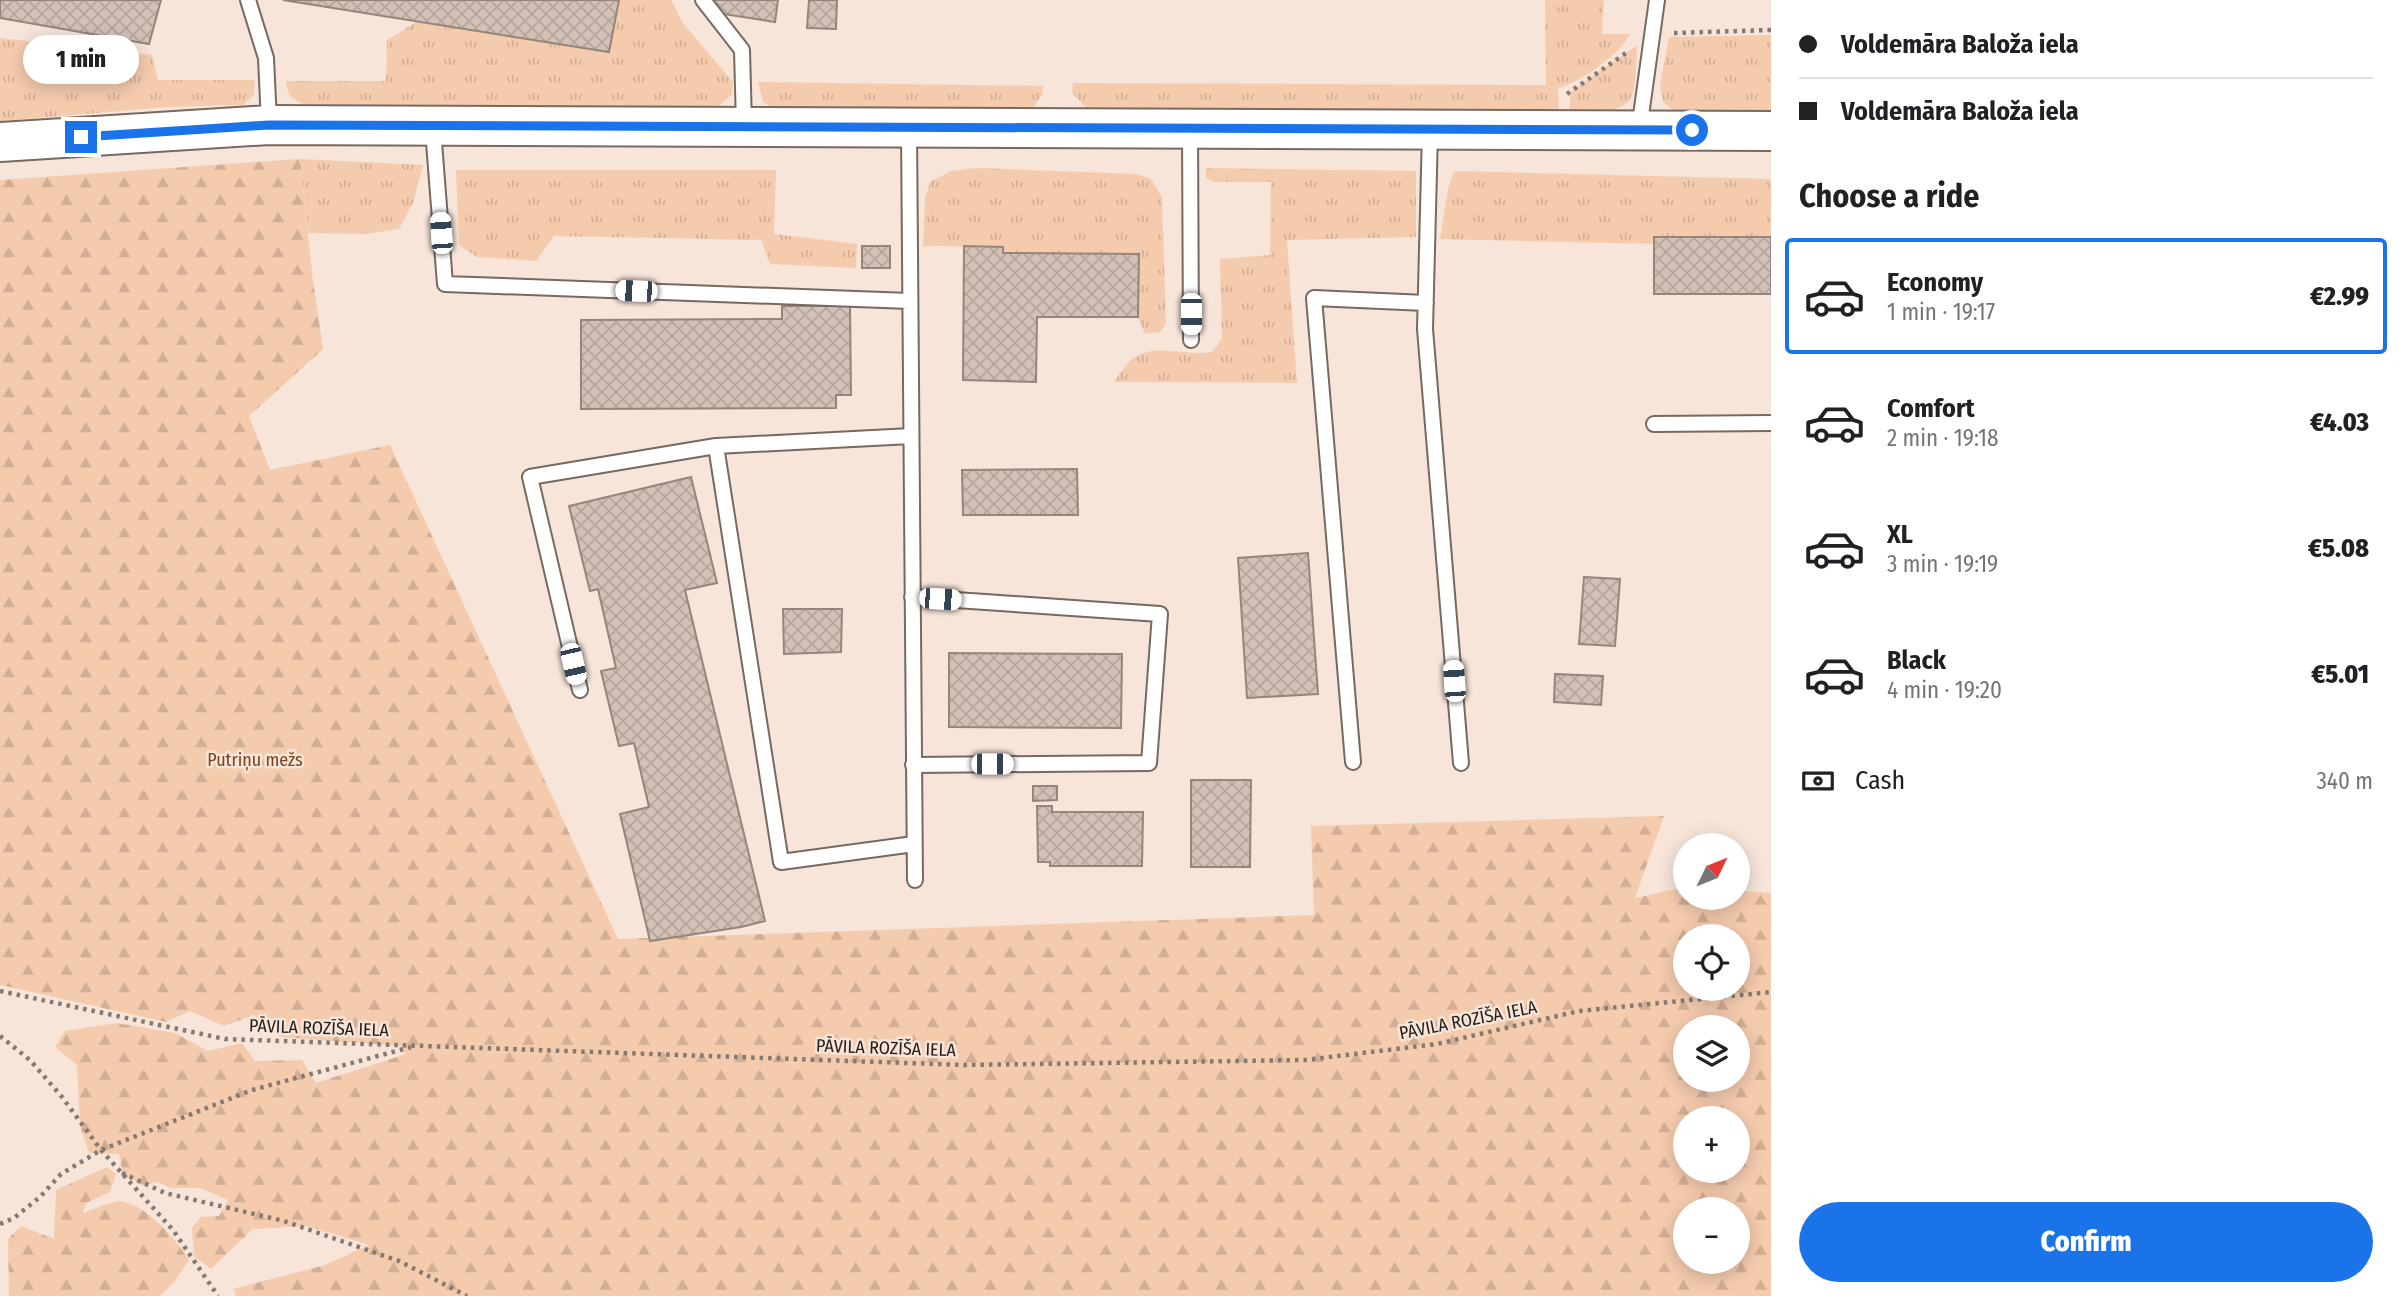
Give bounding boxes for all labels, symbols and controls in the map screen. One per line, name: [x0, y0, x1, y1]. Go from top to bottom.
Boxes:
text: Voldemāra Baloža iela: [1841, 29, 2079, 60]
callout: 1 min: [23, 36, 139, 85]
text: 1 min: [56, 45, 106, 73]
text: Voldemāra Baloža iela: [1841, 96, 2079, 127]
route start: [1676, 114, 1708, 146]
route end: [65, 121, 97, 153]
text: Choose a ride: [1799, 177, 1980, 215]
car: [430, 211, 453, 255]
icon: car: [1803, 265, 1866, 328]
text: Economy: [1887, 267, 1983, 298]
car: [615, 280, 658, 302]
text: €2.99: [2310, 281, 2369, 312]
car: [1181, 293, 1202, 335]
text: 1 min · 19:17: [1887, 298, 1995, 326]
icon: car: [1803, 391, 1866, 454]
text: Comfort: [1887, 393, 1975, 424]
text: €4.03: [2310, 407, 2369, 438]
text: 2 min · 19:18: [1887, 424, 1998, 452]
icon: car: [1803, 517, 1866, 580]
text: XL: [1887, 519, 1913, 550]
text: €5.08: [2308, 533, 2369, 564]
text: 3 min · 19:19: [1887, 550, 1998, 578]
car: [919, 587, 962, 611]
car: [559, 641, 588, 687]
icon: car: [1803, 643, 1866, 706]
text: Black: [1887, 645, 1946, 676]
car: [1443, 659, 1466, 703]
text: €5.01: [2311, 659, 2369, 690]
text: 4 min · 19:20: [1887, 676, 2002, 704]
park label: Putriņu mežs: [207, 749, 303, 771]
car: [972, 754, 1014, 775]
icon: cash: [1799, 762, 1837, 800]
text: Cash: [1855, 765, 1905, 796]
text: 340 m: [2317, 767, 2373, 795]
north arrow: [1673, 833, 1750, 910]
map controls: [1673, 833, 1750, 1274]
button: locate: [1673, 924, 1750, 1001]
street label: PĀVILA ROZĪŠA IELA: [1397, 996, 1539, 1044]
street label: PĀVILA ROZĪŠA IELA: [249, 1015, 390, 1041]
button: layers: [1673, 1015, 1750, 1092]
street label: PĀVILA ROZĪŠA IELA: [816, 1035, 957, 1061]
button: +: [1673, 1106, 1750, 1183]
button: −: [1673, 1197, 1750, 1274]
button: Confirm: [1799, 1202, 2373, 1282]

